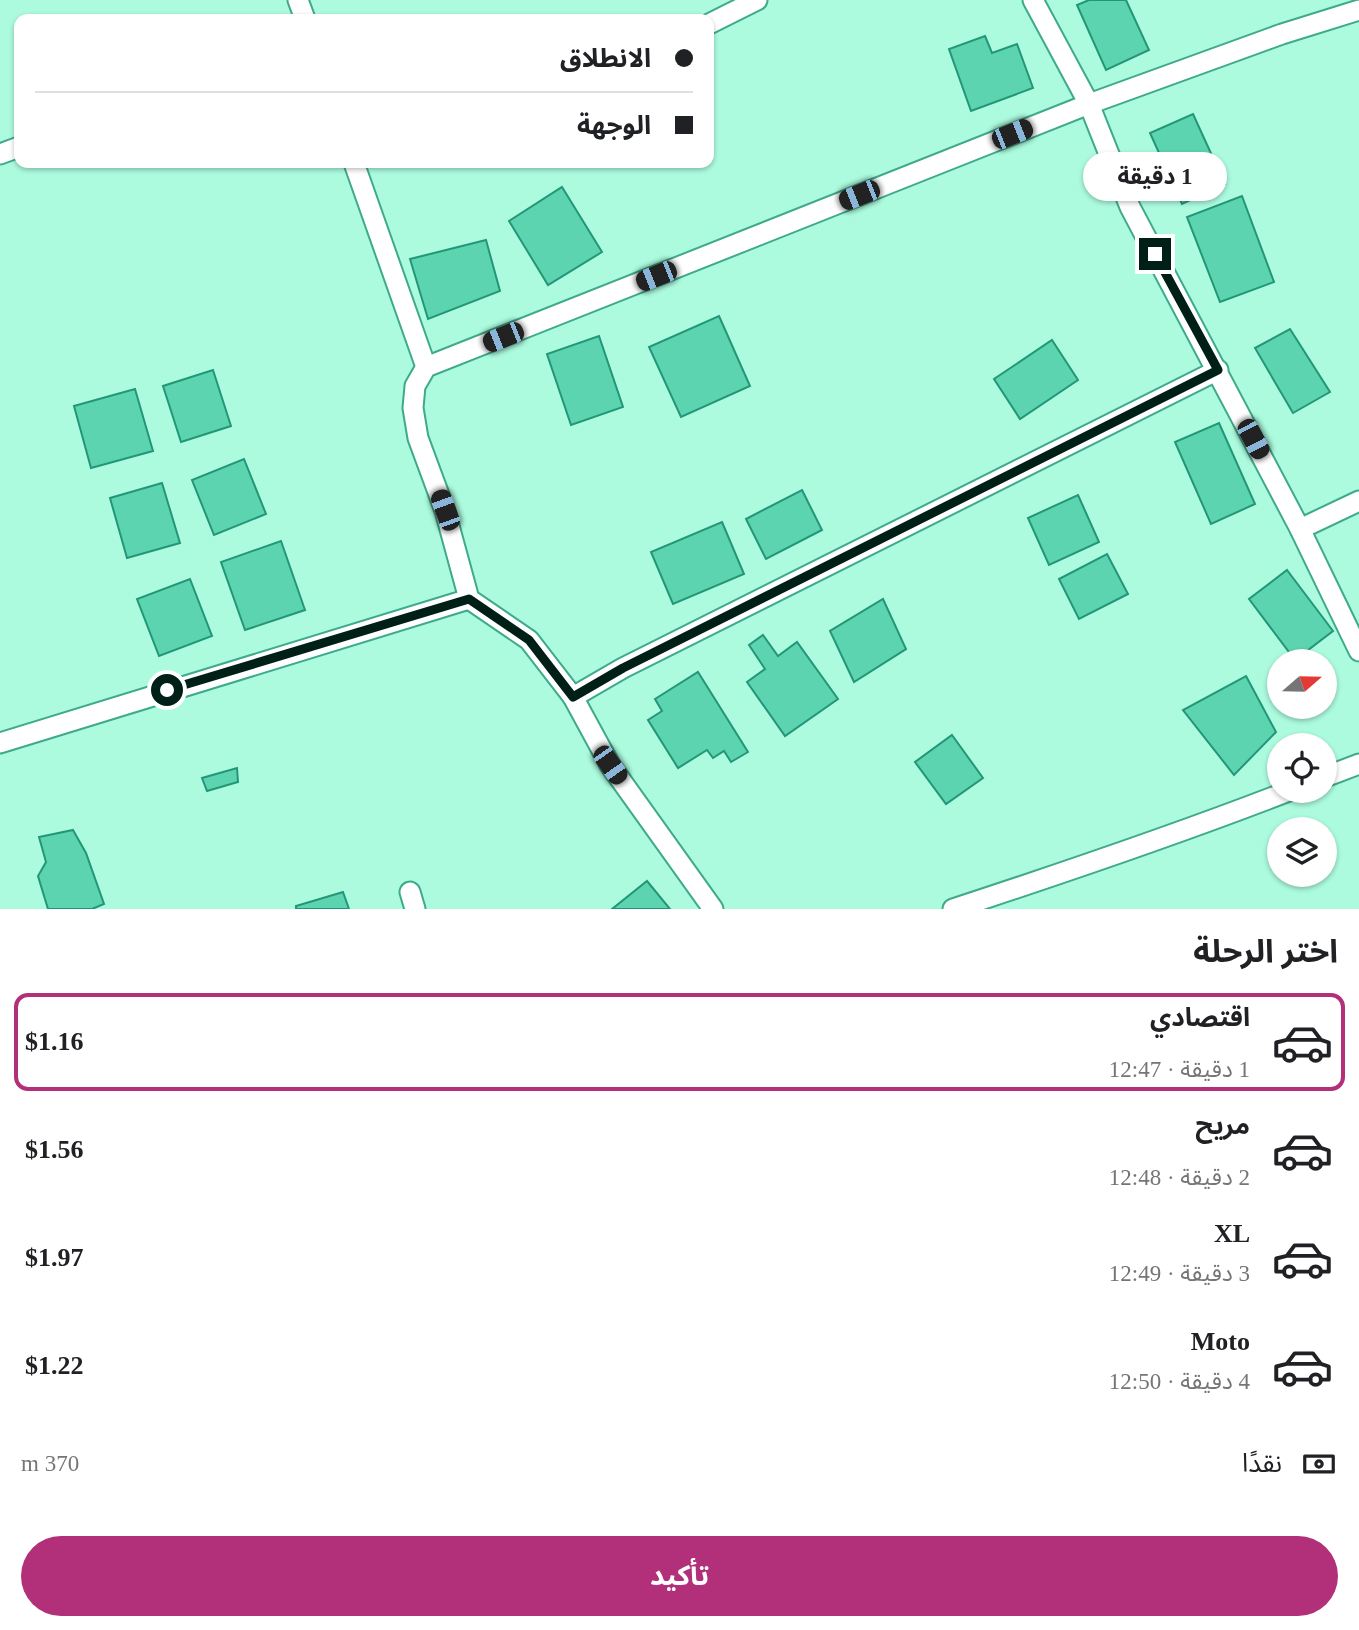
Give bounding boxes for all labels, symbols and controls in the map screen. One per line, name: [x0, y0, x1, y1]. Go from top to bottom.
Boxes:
text: الانطلاق: [560, 44, 651, 73]
text: الوجهة: [577, 111, 651, 140]
car: [989, 116, 1036, 152]
callout: 1 دقيقة: [1083, 152, 1227, 202]
text: 1 دقيقة: [1117, 164, 1193, 189]
car: [836, 177, 883, 213]
route end: [1139, 238, 1171, 270]
car: [633, 258, 680, 294]
car: [480, 319, 527, 355]
car: [1234, 416, 1273, 462]
car: [428, 487, 463, 533]
north arrow: [1267, 649, 1337, 719]
map controls: [1267, 649, 1337, 887]
route start: [151, 674, 183, 706]
button: locate: [1267, 733, 1337, 803]
car: [590, 742, 631, 788]
button: layers: [1267, 817, 1337, 887]
text: اختر الرحلة: [1193, 933, 1338, 969]
text: اقتصادي: [1150, 1003, 1250, 1032]
icon: car: [1271, 1011, 1334, 1074]
text: $1.16: [25, 1027, 84, 1056]
text: 1 دقيقة · 12:47: [1109, 1057, 1250, 1082]
text: مريح: [1195, 1111, 1250, 1140]
icon: car: [1271, 1119, 1334, 1182]
text: $1.56: [25, 1135, 84, 1164]
text: 2 دقيقة · 12:48: [1109, 1165, 1250, 1190]
text: XL: [1214, 1219, 1250, 1248]
icon: car: [1271, 1227, 1334, 1290]
text: $1.97: [25, 1243, 84, 1272]
text: 3 دقيقة · 12:49: [1109, 1261, 1250, 1286]
text: Moto: [1191, 1327, 1250, 1356]
icon: car: [1271, 1335, 1334, 1398]
text: $1.22: [25, 1351, 84, 1380]
text: 4 دقيقة · 12:50: [1109, 1369, 1250, 1394]
icon: cash: [1300, 1445, 1338, 1483]
text: نقدًا: [1242, 1449, 1282, 1478]
text: 370 m: [21, 1451, 79, 1476]
button: تأكيد: [21, 1536, 1338, 1616]

